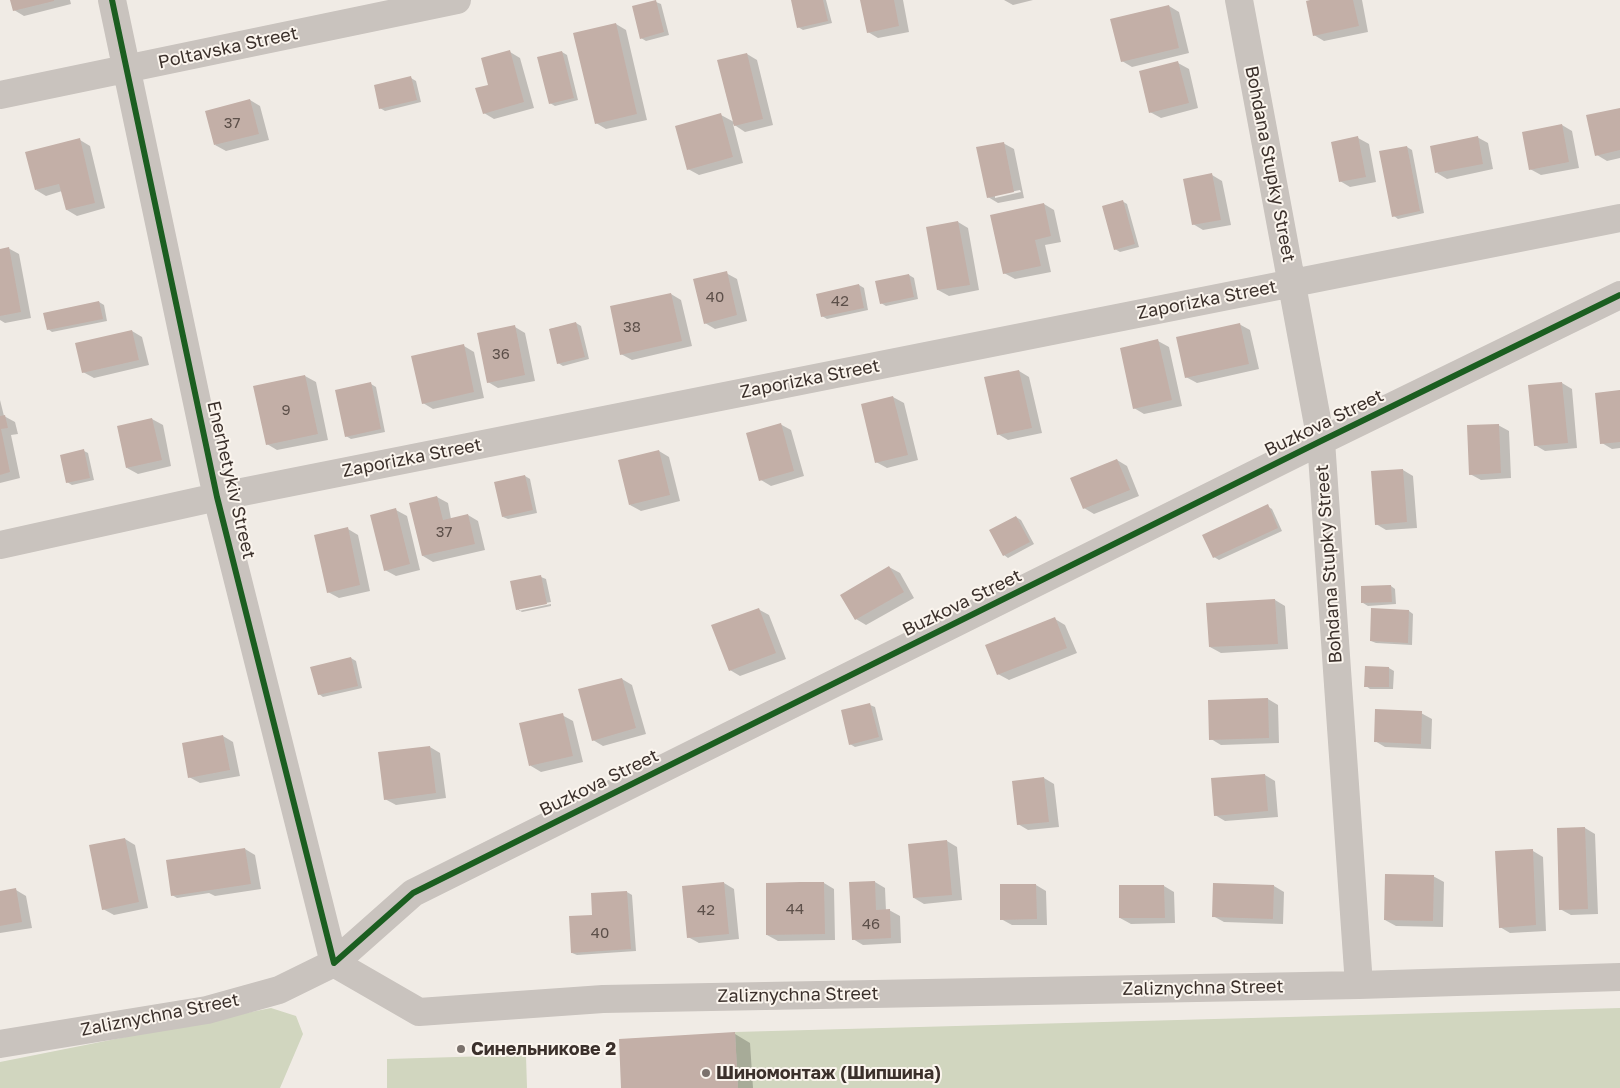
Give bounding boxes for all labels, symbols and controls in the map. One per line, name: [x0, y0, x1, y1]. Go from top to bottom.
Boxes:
street label: Poltavska Street: [156, 23, 300, 73]
street label: Bohdana Stupky Street: [1240, 64, 1300, 264]
house number: 37: [224, 114, 240, 132]
street label: Zaporizka Street: [1135, 276, 1279, 324]
house number: 40: [706, 288, 724, 306]
house number: 42: [831, 292, 849, 310]
house number: 38: [623, 318, 641, 336]
house number: 36: [492, 345, 510, 363]
street label: Zaporizka Street: [738, 355, 882, 403]
street label: Buzkova Street: [1261, 385, 1387, 461]
street label: Enerhetykiv Street: [202, 399, 260, 561]
house number: 9: [281, 401, 291, 419]
street label: Zaporizka Street: [340, 434, 484, 482]
street label: Bohdana Stupky Street: [1311, 464, 1347, 664]
house number: 37: [436, 523, 452, 541]
street label: Buzkova Street: [899, 565, 1025, 641]
street label: Buzkova Street: [536, 745, 662, 821]
house number: 44: [786, 900, 804, 918]
house number: 42: [697, 901, 715, 919]
house number: 46: [862, 915, 880, 933]
house number: 40: [591, 924, 609, 942]
street label: Zaliznychna Street: [1122, 976, 1284, 1000]
street label: Zaliznychna Street: [717, 983, 879, 1007]
street label: Zaliznychna Street: [79, 989, 241, 1041]
place label: Синельникове 2: [471, 1038, 616, 1060]
marker: Синельникове 2: [455, 1043, 467, 1055]
place label: Шиномонтаж (Шипшина): [716, 1062, 941, 1084]
marker: Шиномонтаж (Шипшина): [700, 1067, 712, 1079]

